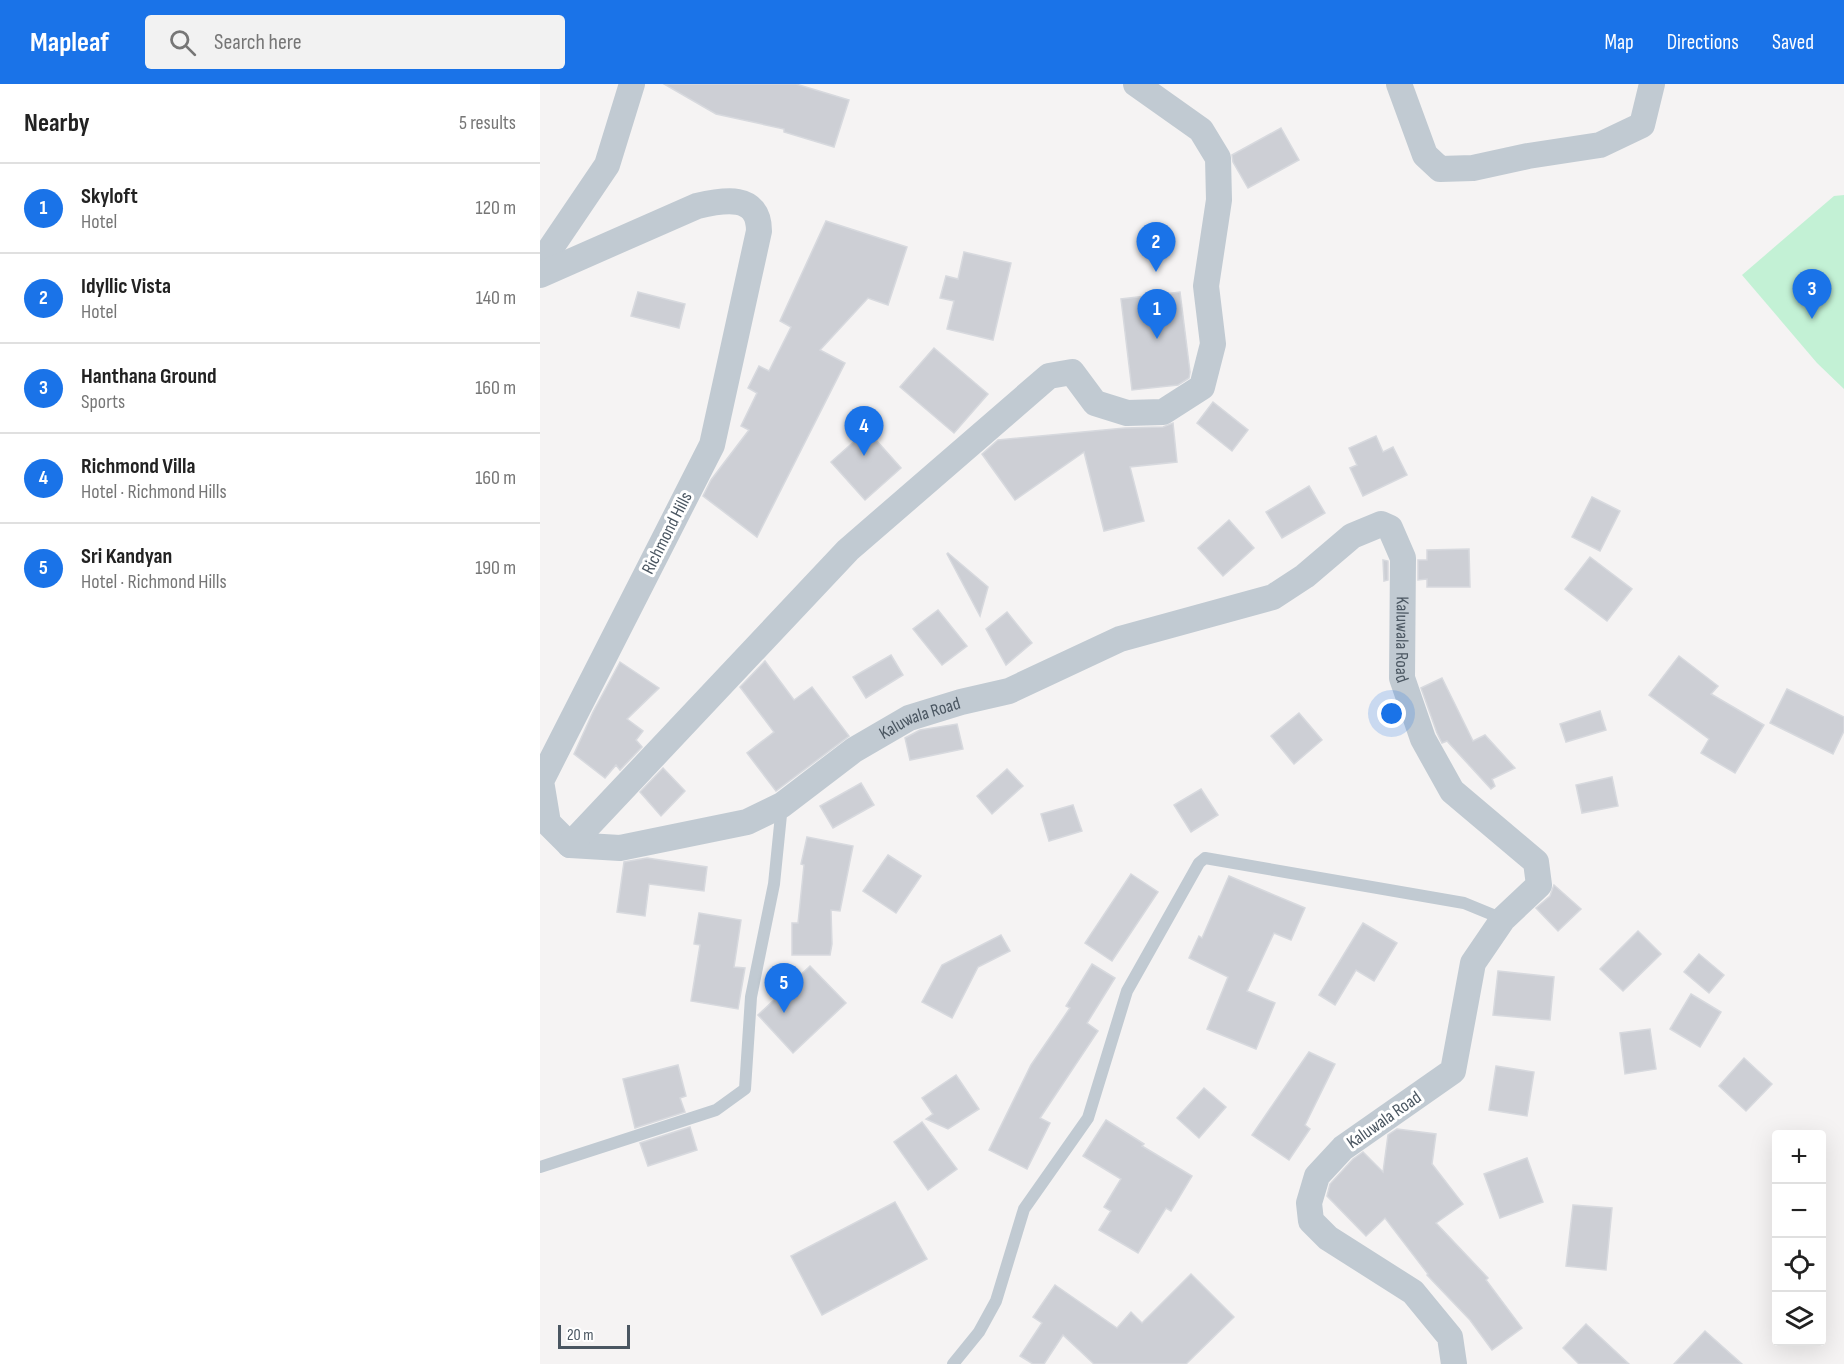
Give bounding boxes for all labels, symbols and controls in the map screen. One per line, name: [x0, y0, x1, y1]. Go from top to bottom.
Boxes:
search box: [145, 15, 565, 69]
text: Mapleaf: [30, 26, 109, 59]
icon: search: [166, 26, 199, 59]
text: Search here: [214, 29, 302, 56]
text: Map: [1604, 30, 1634, 55]
text: Directions: [1667, 30, 1739, 55]
text: Saved: [1772, 30, 1814, 55]
text: Nearby: [24, 108, 90, 139]
text: 5 results: [459, 111, 516, 135]
text: Skyloft: [81, 183, 138, 210]
text: 1: [40, 196, 47, 220]
text: 120 m: [476, 196, 516, 220]
text: Hotel: [81, 210, 117, 234]
pin: 2: [1136, 222, 1176, 272]
pin: 3: [1792, 270, 1832, 319]
text: Idyllic Vista: [81, 273, 171, 300]
text: 2: [39, 286, 48, 310]
text: 140 m: [476, 286, 516, 310]
pin: 1: [1138, 290, 1176, 339]
text: Hotel: [81, 300, 117, 324]
text: Hanthana Ground: [81, 363, 217, 390]
text: 3: [39, 376, 48, 400]
text: 160 m: [475, 376, 516, 400]
text: Sports: [81, 390, 125, 414]
pin: 4: [844, 406, 884, 456]
text: Richmond Villa: [81, 453, 196, 480]
text: 4: [39, 466, 48, 490]
text: 160 m: [475, 466, 516, 490]
text: Hotel · Richmond Hills: [81, 480, 227, 504]
street label: Richmond Hills: [637, 488, 697, 578]
text: Sri Kandyan: [81, 543, 172, 570]
text: 5: [39, 556, 48, 580]
text: 190 m: [475, 556, 516, 580]
text: Hotel · Richmond Hills: [81, 570, 227, 594]
street label: Kaluwala Road: [1391, 596, 1413, 685]
street label: Kaluwala Road: [875, 692, 963, 744]
your location: [1377, 699, 1406, 728]
pin: 5: [764, 964, 804, 1013]
street label: Kaluwala Road: [1343, 1087, 1425, 1153]
map controls: [1772, 1130, 1826, 1346]
button: +: [1772, 1130, 1826, 1184]
button: −: [1772, 1184, 1826, 1238]
button: locate: [1772, 1238, 1826, 1292]
button: layers: [1772, 1292, 1826, 1346]
scale bar: [558, 1322, 630, 1350]
text: 20 m: [567, 1326, 594, 1345]

